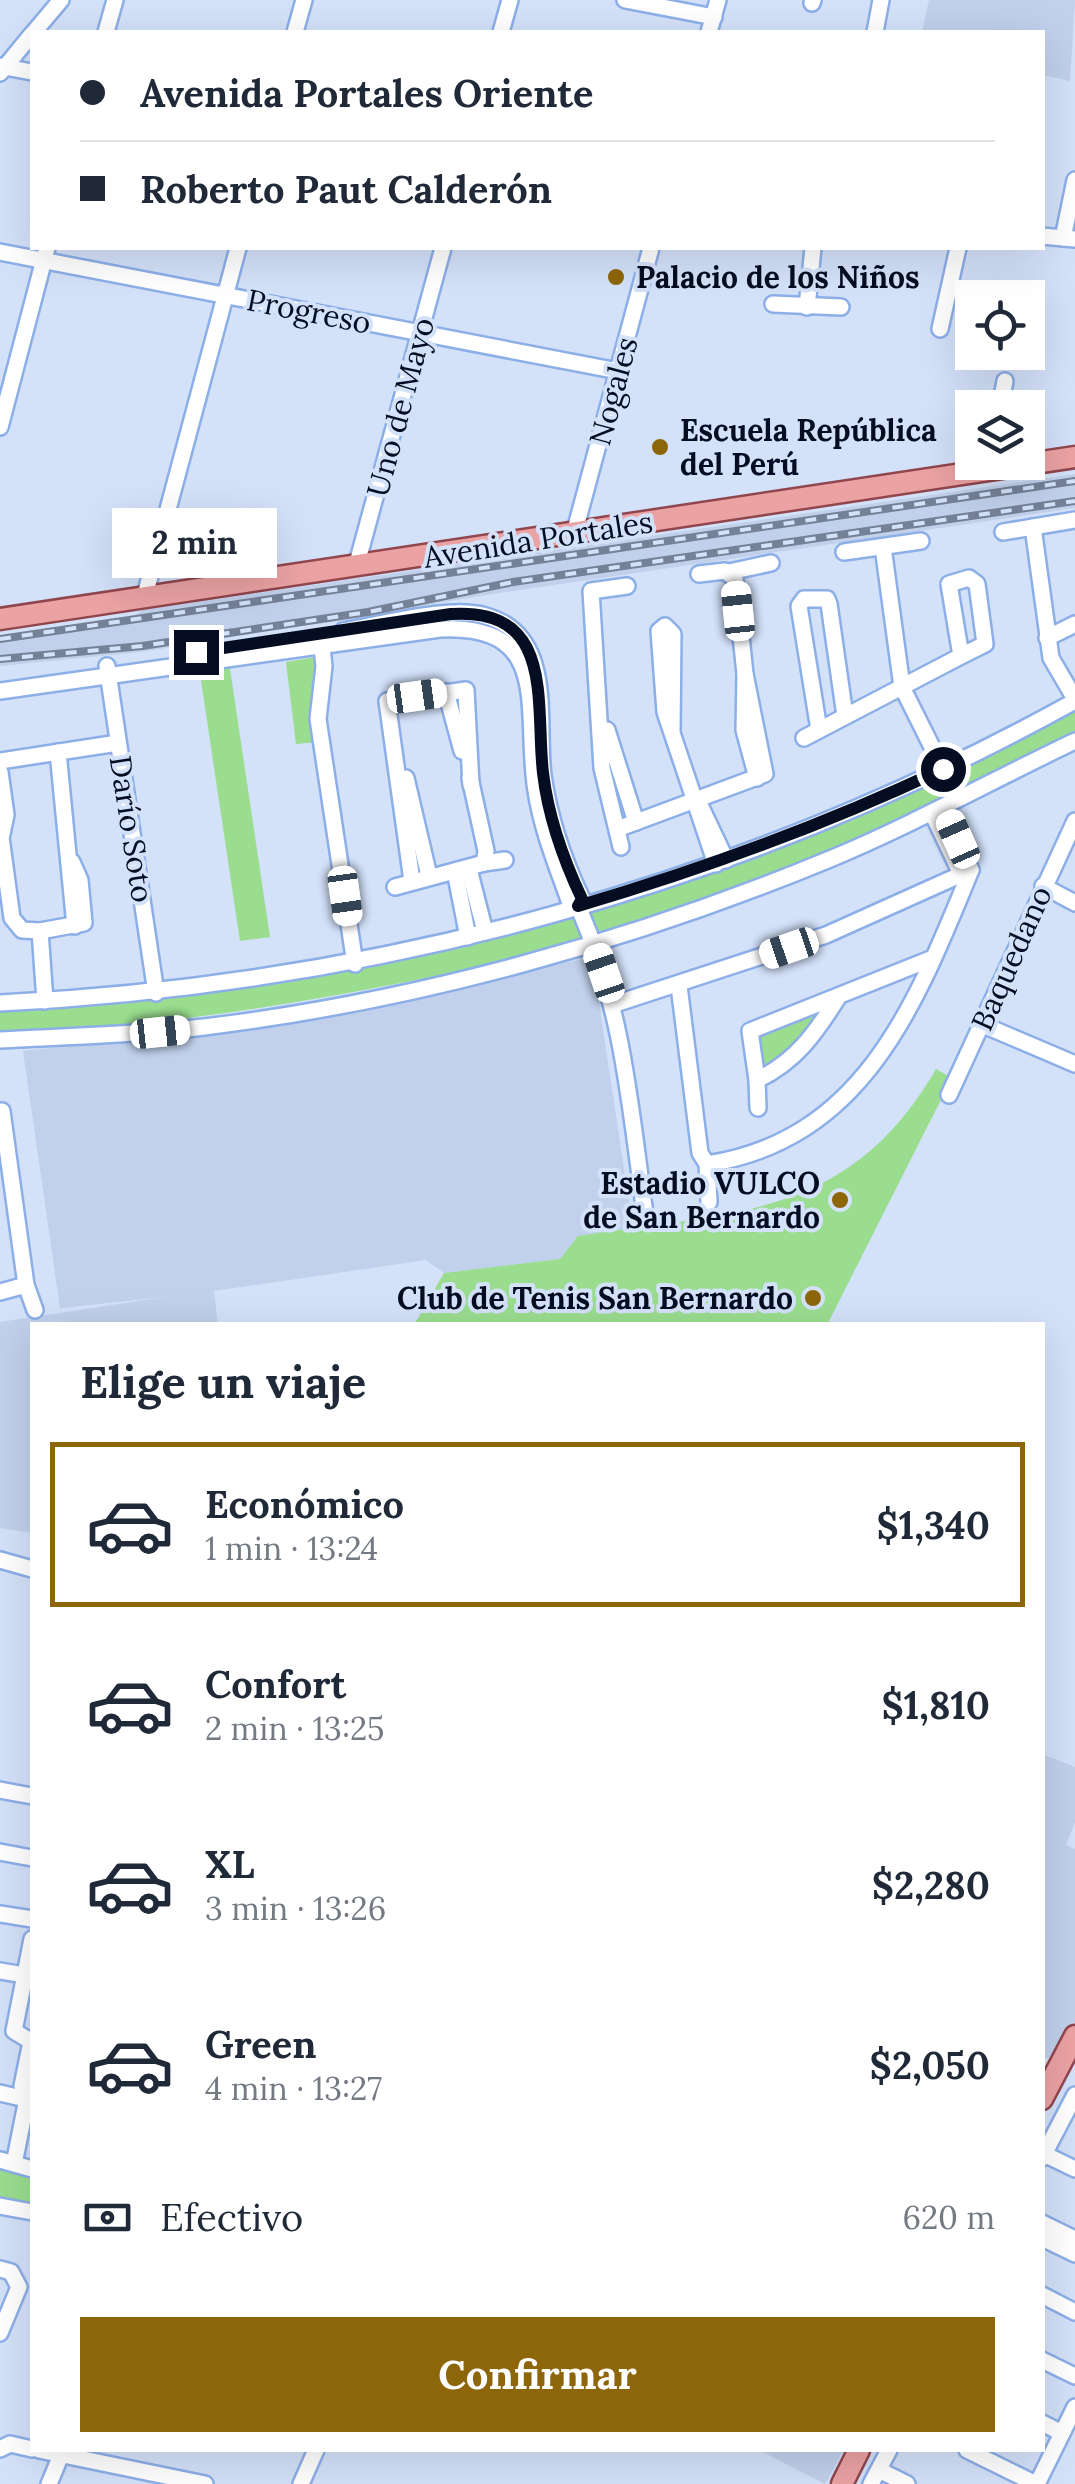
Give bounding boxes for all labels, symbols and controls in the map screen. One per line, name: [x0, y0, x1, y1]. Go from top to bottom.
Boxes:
text: Avenida Portales Oriente: [140, 69, 593, 117]
text: Roberto Paut Calderón: [140, 165, 552, 213]
place label: Palacio de los Niños: [636, 258, 920, 296]
marker: Palacio de los Niños: [605, 266, 627, 288]
street label: Progreso: [244, 280, 374, 343]
map controls: [955, 280, 1045, 480]
button: locate: [955, 280, 1045, 370]
street label: Uno de Mayo: [358, 313, 443, 501]
street label: Nogales: [580, 333, 647, 450]
button: layers: [955, 390, 1045, 480]
place label: Escuela República del Perú: [680, 411, 937, 483]
marker: Escuela República del Perú: [649, 436, 671, 458]
street label: Avenida Portales: [420, 502, 655, 576]
callout: 2 min: [114, 507, 278, 577]
text: 2 min: [152, 522, 237, 563]
car: [720, 580, 756, 642]
route end: [174, 630, 219, 675]
car: [385, 677, 449, 715]
route start: [921, 747, 966, 792]
street label: Darío Soto: [102, 753, 162, 905]
car: [932, 805, 984, 873]
car: [326, 864, 364, 928]
street label: Baquedano: [962, 880, 1060, 1036]
car: [756, 924, 822, 972]
car: [580, 940, 628, 1006]
car: [129, 1014, 191, 1050]
place label: Estadio VULCO de San Bernardo: [583, 1164, 820, 1236]
marker: Estadio VULCO de San Bernardo: [829, 1189, 851, 1211]
place label: Club de Tenis San Bernardo: [397, 1279, 793, 1317]
marker: Club de Tenis San Bernardo: [802, 1287, 824, 1309]
text: Elige un viaje: [80, 1353, 366, 1410]
icon: car: [85, 1480, 175, 1570]
text: Económico: [205, 1480, 404, 1528]
text: $1,340: [876, 1501, 990, 1549]
text: 1 min · 13:24: [205, 1528, 378, 1569]
icon: car: [85, 1660, 175, 1750]
text: Confort: [205, 1660, 346, 1708]
text: $1,810: [881, 1681, 990, 1729]
text: 2 min · 13:25: [205, 1708, 385, 1749]
icon: car: [85, 1840, 175, 1930]
text: XL: [205, 1840, 255, 1888]
text: $2,280: [872, 1861, 990, 1909]
text: 3 min · 13:26: [205, 1888, 386, 1929]
icon: car: [85, 2020, 175, 2110]
text: Green: [205, 2020, 317, 2068]
text: $2,050: [870, 2041, 990, 2089]
text: 4 min · 13:27: [205, 2068, 382, 2109]
icon: cash: [80, 2190, 135, 2245]
text: Efectivo: [160, 2193, 303, 2241]
text: 620 m: [902, 2197, 995, 2238]
button: Confirmar: [80, 2317, 995, 2432]

